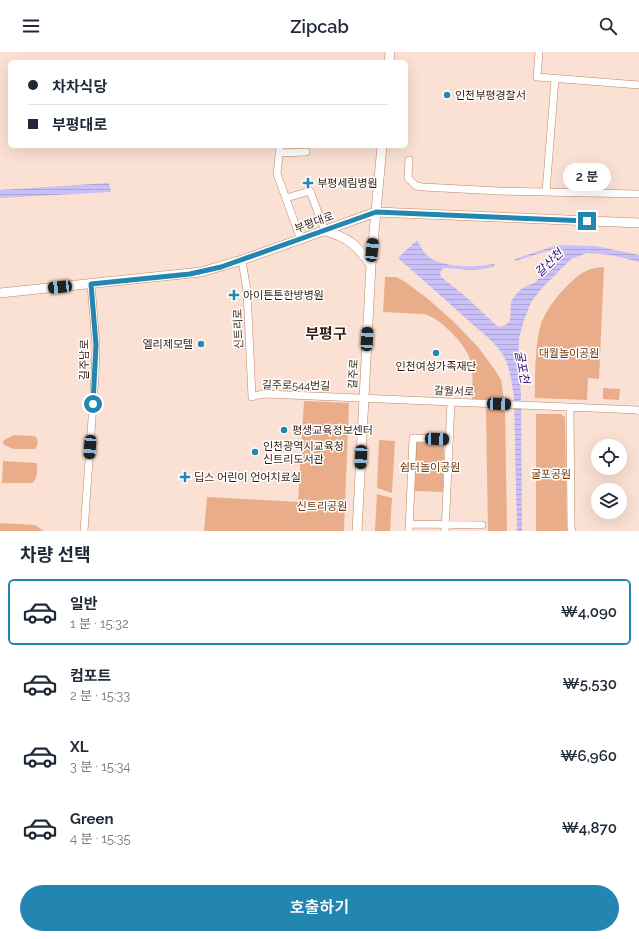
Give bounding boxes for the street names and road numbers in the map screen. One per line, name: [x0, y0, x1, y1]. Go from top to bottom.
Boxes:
street label: 부평대로: [293, 209, 335, 236]
street label: 신트리로: [231, 309, 246, 349]
street label: 길주남로: [78, 340, 91, 380]
street label: 길주로: [346, 359, 361, 390]
street label: 길주로544번길: [262, 378, 330, 393]
street label: 갈월서로: [434, 384, 474, 399]

